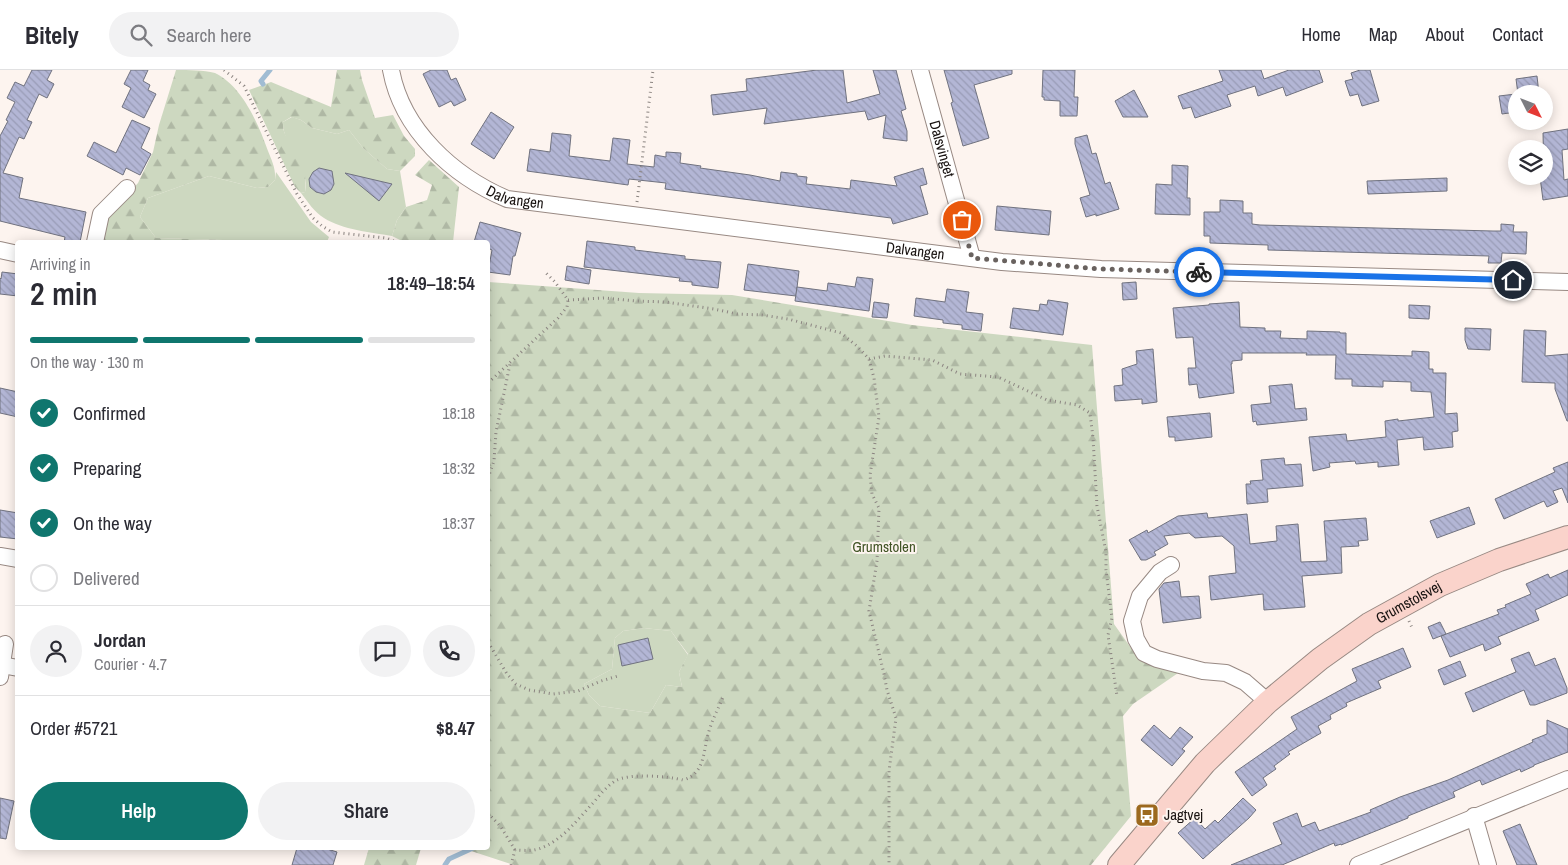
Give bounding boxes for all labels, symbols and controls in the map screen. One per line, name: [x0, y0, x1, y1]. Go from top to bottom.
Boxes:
search box: [109, 12, 459, 57]
text: Bitely: [25, 19, 79, 51]
icon: search: [127, 21, 155, 49]
text: Search here: [167, 22, 251, 48]
text: Home: [1301, 22, 1341, 47]
text: Map: [1369, 22, 1398, 47]
text: About: [1426, 22, 1464, 47]
text: Contact: [1492, 22, 1543, 47]
north arrow: [1508, 85, 1552, 130]
map controls: [1508, 85, 1553, 185]
street label: Dalsvinget: [924, 118, 960, 180]
button: layers: [1508, 140, 1553, 185]
street label: Dalvangen: [483, 180, 545, 214]
pin: [941, 199, 983, 241]
icon: bag: [948, 206, 976, 234]
street label: Dalvangen: [885, 236, 946, 265]
courier: [1174, 247, 1224, 297]
text: Arriving in: [30, 253, 91, 275]
icon: bike: [1185, 258, 1213, 286]
pin: [1492, 259, 1534, 301]
icon: home: [1499, 266, 1527, 294]
text: 18:49–18:54: [387, 270, 475, 296]
text: 2 min: [30, 272, 98, 315]
text: On the way · 130 m: [30, 351, 144, 373]
icon: check: [30, 399, 58, 427]
text: Confirmed: [73, 400, 146, 426]
text: 18:18: [442, 402, 475, 424]
icon: check: [30, 454, 58, 482]
text: Preparing: [73, 455, 141, 481]
text: 18:32: [442, 457, 475, 479]
icon: check: [30, 509, 58, 537]
text: On the way: [73, 510, 152, 536]
text: 18:37: [442, 512, 475, 534]
park label: Grumstolen: [852, 536, 916, 557]
text: Delivered: [73, 565, 140, 591]
street label: Grumstolsvej: [1372, 575, 1445, 628]
button: person: [30, 625, 82, 677]
button: chat: [359, 625, 411, 677]
button: phone: [423, 625, 475, 677]
text: Jordan: [94, 627, 146, 653]
text: Courier · 4.7: [94, 653, 167, 675]
text: Order #5721: [30, 715, 117, 741]
text: $8.47: [436, 715, 475, 741]
button: Help: [30, 782, 248, 840]
button: Share: [258, 782, 475, 840]
bus stop icon: Jagtvej: [1134, 802, 1160, 828]
place label: Jagtvej: [1164, 804, 1203, 825]

